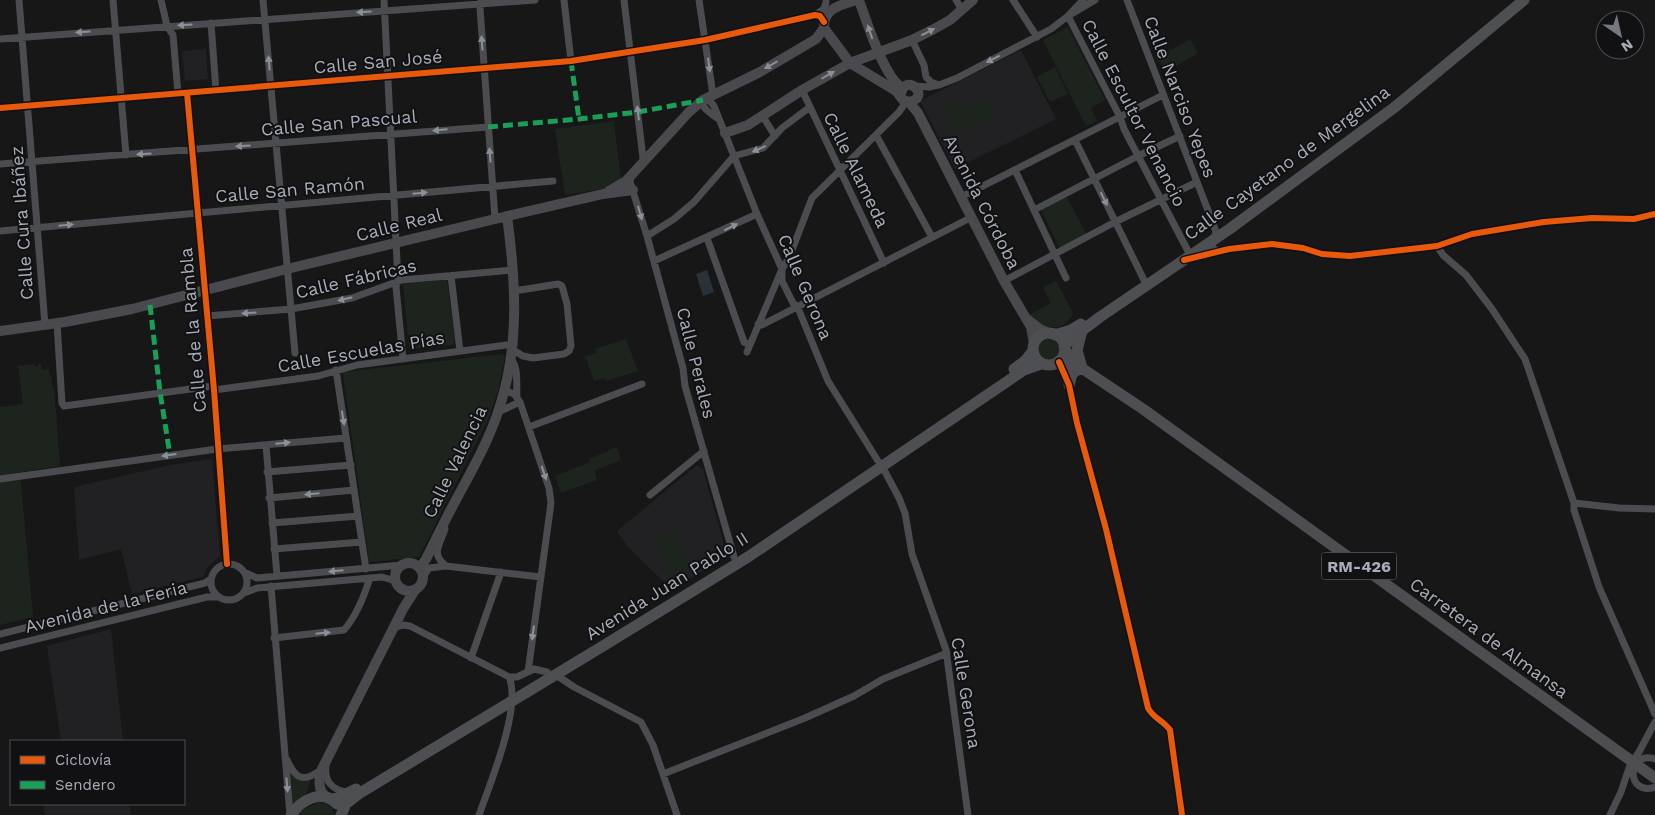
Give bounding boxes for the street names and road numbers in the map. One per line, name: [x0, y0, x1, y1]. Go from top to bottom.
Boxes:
street label: Calle Narciso Yepes: [1140, 13, 1221, 181]
street label: Calle Escultor Venancio: [1078, 16, 1191, 210]
street label: Calle San José: [313, 45, 443, 78]
street label: Calle Cayetano de Mergelina: [1180, 81, 1394, 244]
street label: Calle San Pascual: [260, 105, 418, 140]
street label: Calle Alameda: [819, 109, 893, 231]
street label: Avenida Córdoba: [940, 131, 1025, 272]
street label: Calle Cura Ibáñez: [6, 145, 37, 301]
street label: Calle San Ramón: [214, 172, 366, 207]
street label: Calle Real: [354, 204, 444, 245]
street label: Calle Gerona: [774, 231, 837, 343]
street label: Calle de la Rambla: [175, 247, 210, 413]
street label: Calle Fábricas: [293, 254, 418, 303]
street label: Calle Perales: [673, 305, 720, 421]
street label: Calle Escuelas Pías: [276, 326, 446, 377]
street label: Calle Valencia: [418, 402, 491, 521]
street label: Avenida Juan Pablo II: [582, 527, 752, 644]
road number: RM-426: [1322, 552, 1396, 580]
street label: Carretera de Almansa: [1406, 573, 1573, 702]
street label: Avenida de la Feria: [23, 576, 189, 637]
street label: Calle Gerona: [947, 636, 986, 750]

